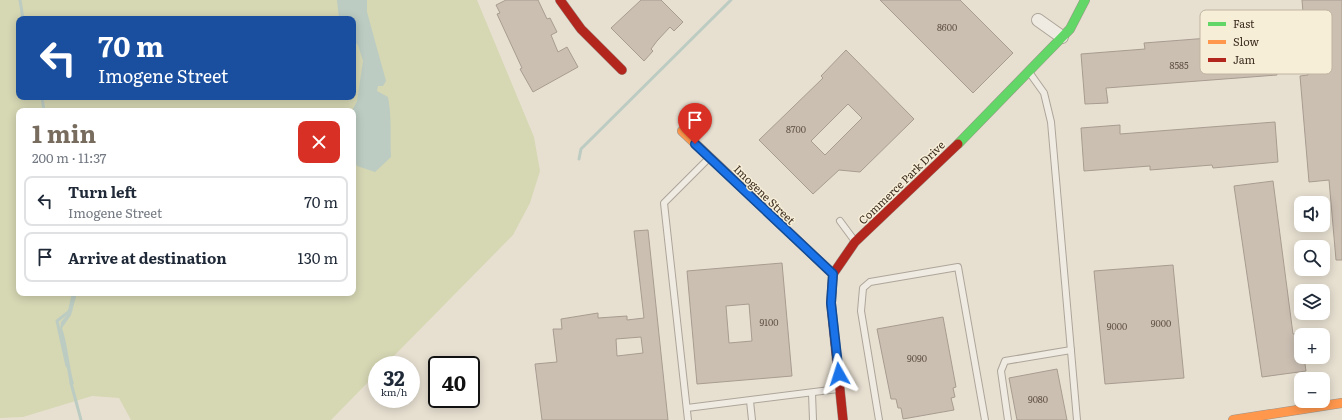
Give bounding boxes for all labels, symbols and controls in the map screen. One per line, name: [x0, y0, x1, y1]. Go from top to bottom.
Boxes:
legend: [1200, 10, 1332, 74]
text: Fast: [1233, 15, 1255, 31]
house number: 8600: [937, 20, 957, 34]
text: 70 m: [98, 24, 164, 66]
icon: left: [32, 32, 84, 84]
text: Slow: [1233, 33, 1259, 49]
text: Jam: [1233, 51, 1256, 67]
house number: 8585: [1169, 58, 1189, 72]
text: Imogene Street: [98, 62, 228, 89]
pin: [678, 103, 712, 144]
icon: arrive: [684, 109, 706, 131]
text: 1 min: [32, 115, 96, 150]
button: close: [298, 121, 340, 163]
house number: 8700: [786, 122, 806, 136]
street label: Commerce Park Drive: [854, 136, 948, 228]
text: 200 m · 11:37: [32, 148, 106, 167]
street label: Imogene Street: [731, 161, 800, 228]
text: Turn left: [68, 180, 137, 203]
icon: left: [34, 190, 56, 212]
text: 70 m: [304, 190, 338, 213]
map controls: [1294, 196, 1330, 408]
button: sound: [1294, 196, 1330, 232]
text: Imogene Street: [68, 203, 162, 222]
button: search: [1294, 240, 1330, 276]
icon: arrive: [34, 246, 56, 268]
text: Arrive at destination: [68, 246, 227, 269]
text: 130 m: [298, 246, 338, 269]
button: layers: [1294, 284, 1330, 320]
house number: 9100: [760, 315, 778, 329]
house number: 9000: [1151, 316, 1171, 330]
house number: 9000: [1107, 319, 1127, 333]
button: +: [1294, 328, 1330, 364]
house number: 9090: [907, 351, 927, 365]
position arrow: [818, 353, 860, 395]
speed limit sign: 40: [428, 356, 480, 408]
text: 32: [383, 362, 405, 392]
button: −: [1294, 372, 1330, 408]
text: km/h: [381, 384, 407, 399]
house number: 9080: [1028, 392, 1048, 406]

